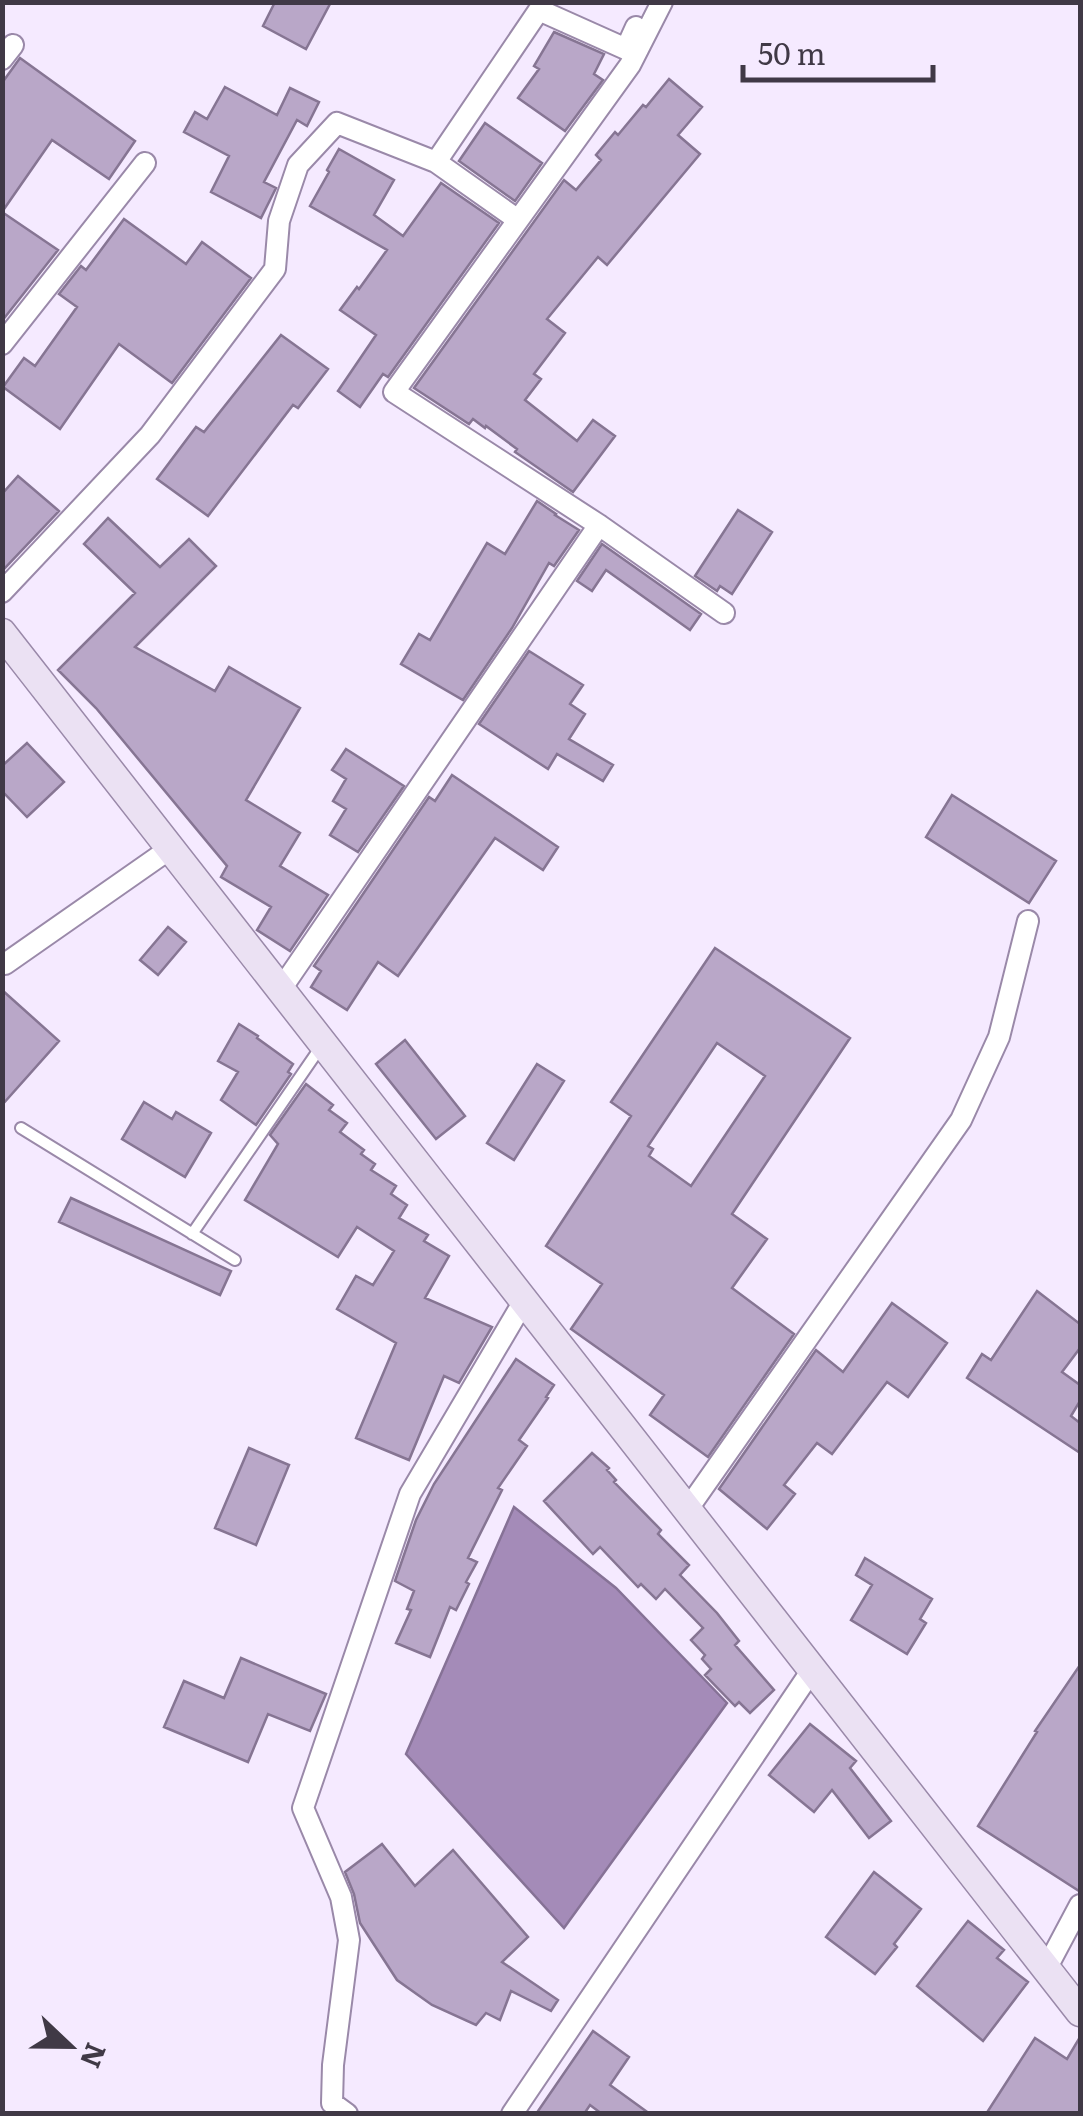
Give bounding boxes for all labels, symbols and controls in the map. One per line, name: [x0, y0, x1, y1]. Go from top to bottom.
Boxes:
scale bar: [743, 20, 933, 82]
text: 50 m: [758, 30, 826, 74]
north arrow: [20, 1996, 120, 2096]
text: N: [71, 2037, 119, 2075]

